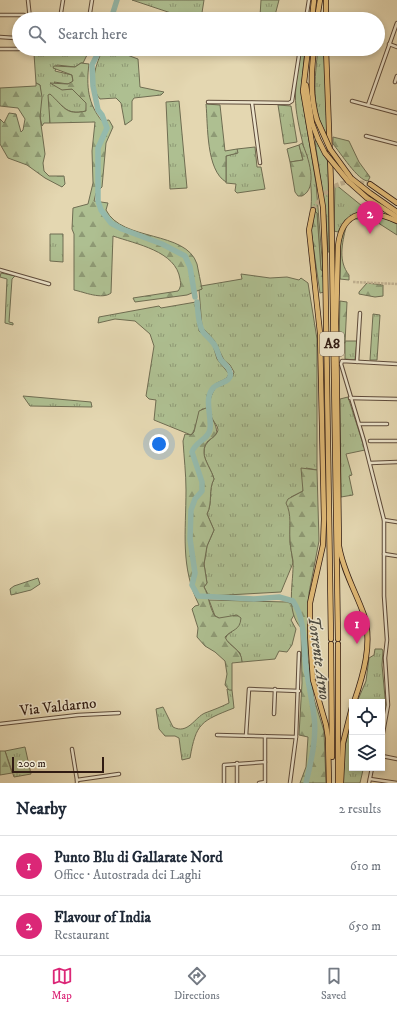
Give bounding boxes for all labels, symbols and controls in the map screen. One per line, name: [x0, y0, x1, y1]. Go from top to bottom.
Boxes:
search box: [12, 12, 385, 56]
icon: search: [26, 23, 48, 45]
text: Search here: [58, 25, 127, 44]
pin: 2: [357, 201, 383, 234]
road number: A8: [320, 332, 344, 356]
your location: [149, 434, 169, 454]
pin: 1: [344, 611, 370, 644]
water label: Torrente Arno: [303, 615, 335, 701]
street label: Via Valdarno: [18, 694, 97, 721]
map controls: [349, 699, 385, 771]
button: locate: [349, 699, 385, 735]
button: layers: [349, 735, 385, 771]
scale bar: [12, 755, 104, 774]
text: 200 m: [18, 757, 46, 771]
text: Nearby: [16, 798, 66, 820]
text: 2 results: [339, 801, 381, 817]
text: Punto Blu di Gallarate Nord: [54, 848, 223, 867]
text: 1: [27, 858, 31, 874]
text: 610 m: [350, 858, 381, 874]
text: Office · Autostrada dei Laghi: [54, 867, 201, 883]
text: Flavour of India: [54, 908, 151, 927]
text: 2: [26, 918, 32, 934]
text: 650 m: [348, 918, 381, 934]
text: Restaurant: [54, 927, 110, 943]
tab: Map: [51, 965, 73, 1003]
tab: Directions: [174, 965, 220, 1003]
tab: Saved: [321, 965, 346, 1003]

